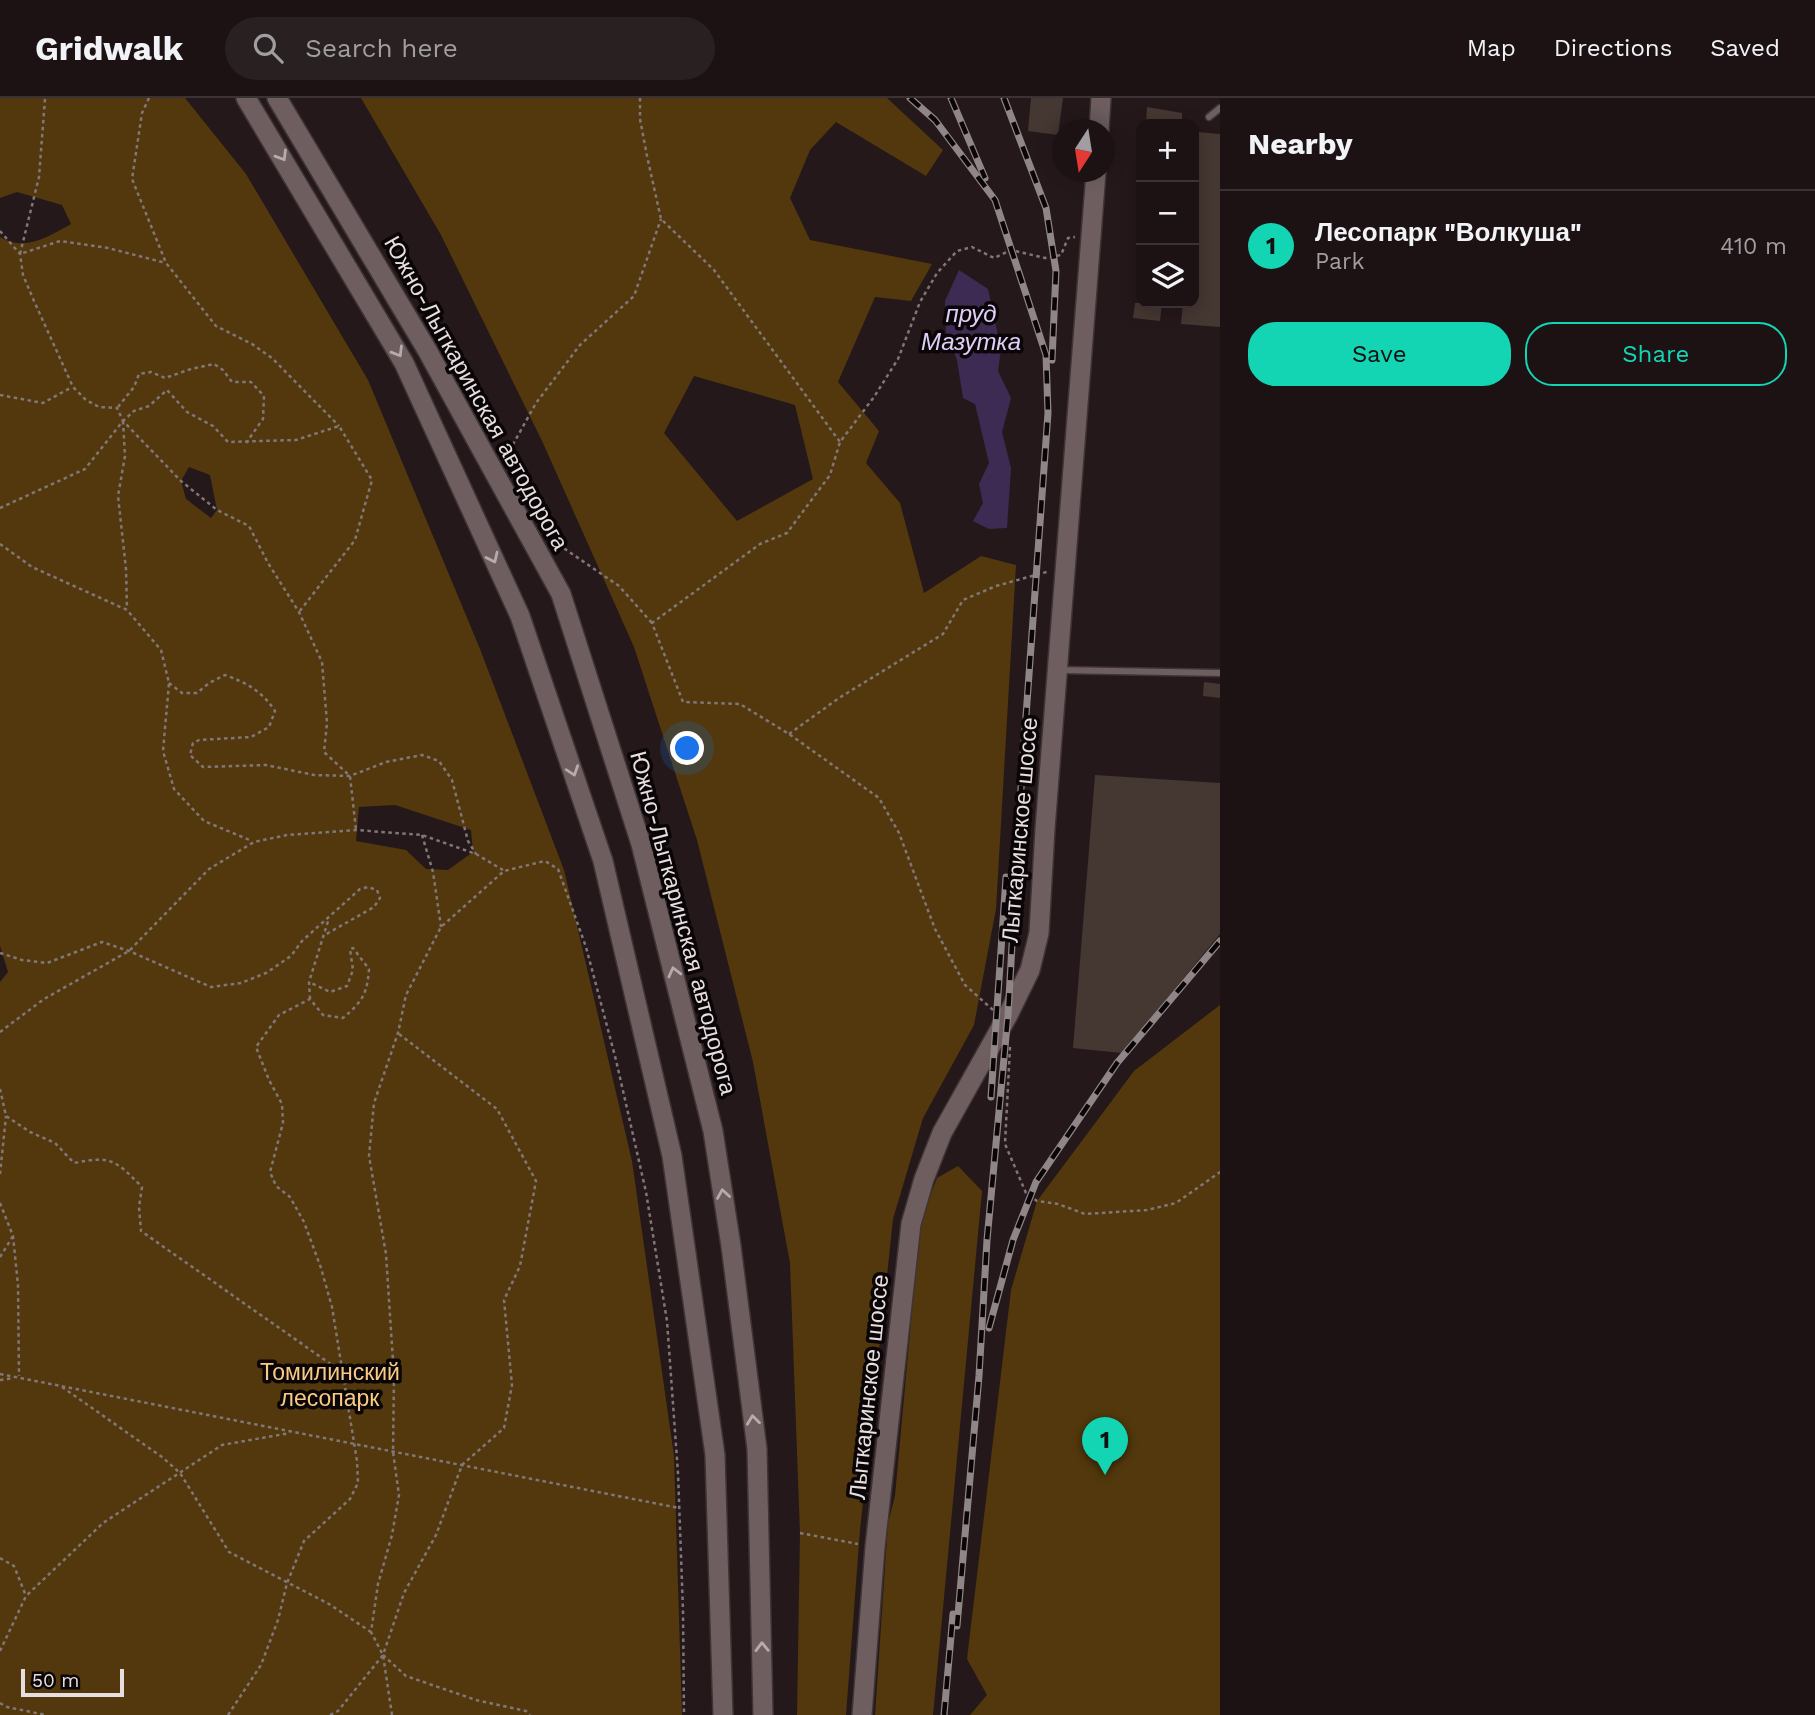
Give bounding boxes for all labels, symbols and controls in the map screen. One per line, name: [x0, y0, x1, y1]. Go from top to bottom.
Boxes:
search box: [225, 17, 715, 80]
text: Gridwalk: [35, 29, 183, 68]
icon: search: [249, 29, 287, 67]
text: Search here: [305, 33, 458, 63]
text: Map: [1467, 34, 1516, 62]
text: Directions: [1554, 34, 1672, 62]
text: Saved: [1710, 34, 1780, 62]
north arrow: [1052, 119, 1115, 182]
map controls: [1136, 119, 1199, 308]
button: +: [1136, 119, 1199, 182]
text: Nearby: [1248, 126, 1353, 161]
one-way arrow: [274, 149, 287, 162]
button: −: [1136, 182, 1199, 245]
text: Лесопарк "Волкуша": [1315, 217, 1582, 247]
street label: Южно-Лыткаринская автодорога: [378, 231, 574, 555]
text: 1: [1266, 233, 1276, 260]
text: 410 m: [1720, 233, 1787, 260]
button: layers: [1136, 245, 1199, 308]
text: Park: [1315, 248, 1364, 275]
water label: пруд Мазутка: [921, 300, 1021, 356]
button: Save: [1248, 322, 1511, 386]
button: Share: [1525, 322, 1787, 386]
one-way arrow: [389, 345, 402, 358]
one-way arrow: [485, 551, 499, 564]
street label: Лыткаринское шоссе: [997, 716, 1043, 944]
your location: [670, 731, 704, 765]
street label: Южно-Лыткаринская автодорога: [624, 748, 742, 1098]
one-way arrow: [564, 765, 579, 777]
one-way arrow: [668, 966, 682, 978]
one-way arrow: [716, 1188, 731, 1200]
street label: Лыткаринское шоссе: [844, 1273, 894, 1501]
park label: Томилинский лесопарк: [260, 1359, 400, 1412]
one-way arrow: [746, 1414, 761, 1425]
pin: 1: [1082, 1417, 1128, 1475]
one-way arrow: [754, 1641, 769, 1652]
scale bar: [21, 1666, 124, 1698]
text: 50 m: [32, 1669, 79, 1692]

